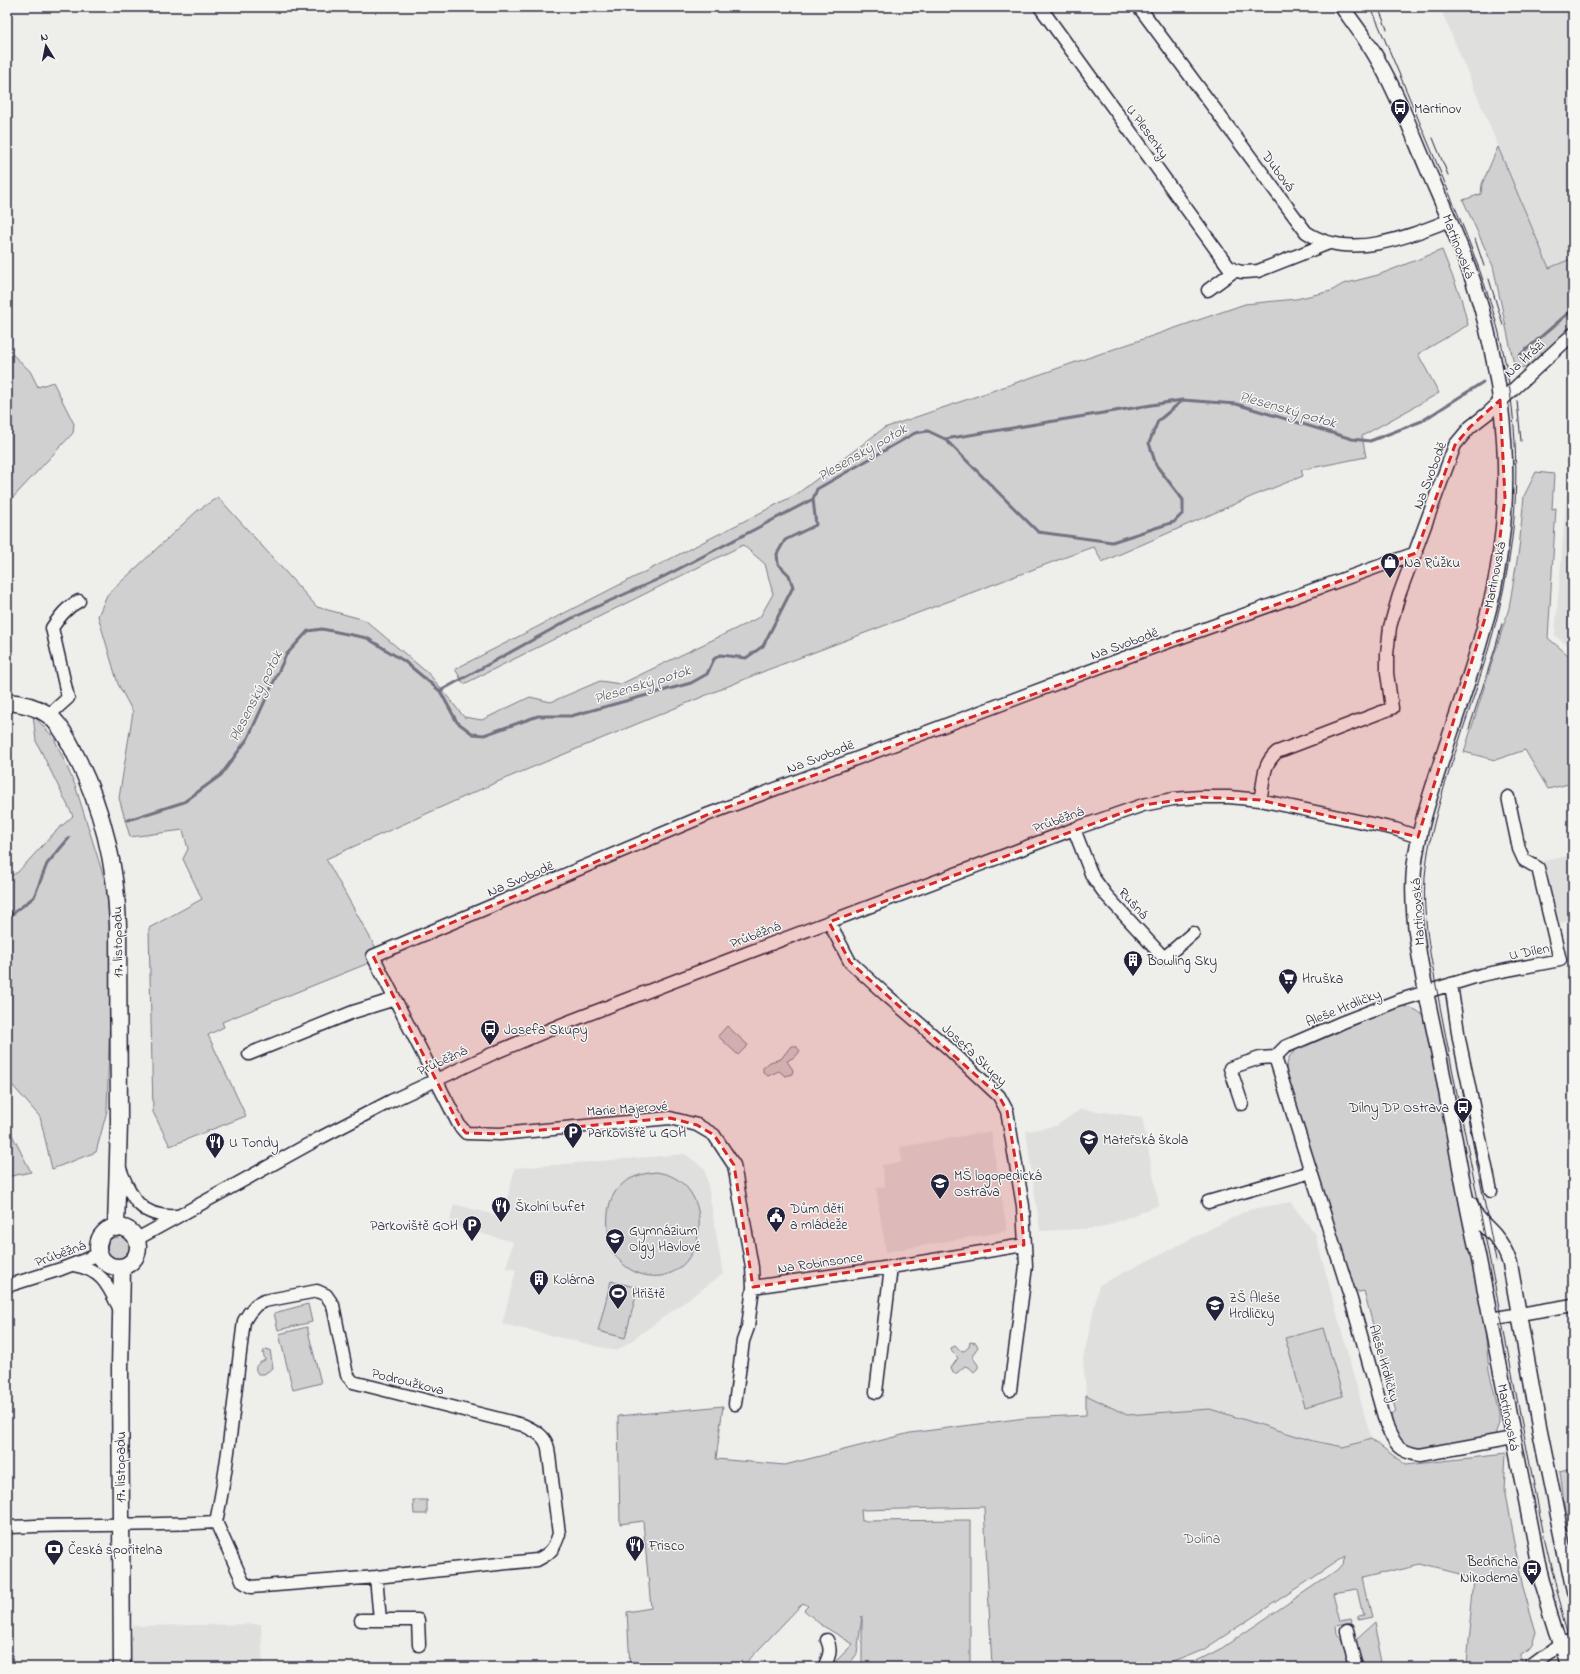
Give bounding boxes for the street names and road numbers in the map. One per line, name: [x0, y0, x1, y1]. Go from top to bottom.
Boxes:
street label: U Plesenky: [1119, 100, 1174, 164]
street label: Dubová: [1255, 147, 1300, 196]
street label: Martinovská: [1436, 211, 1480, 282]
street label: Na Hrázi: [1500, 335, 1550, 383]
street label: Na Svobodě: [1408, 438, 1453, 512]
street label: Martinovská: [1479, 540, 1512, 610]
street label: Na Svobodě: [1088, 622, 1162, 666]
street label: Na Svobodě: [784, 735, 858, 780]
street label: Průběžná: [1030, 801, 1087, 839]
street label: Na Svobodě: [484, 856, 558, 903]
street label: Martinovská: [1406, 877, 1431, 946]
street label: Rušná: [1113, 883, 1153, 925]
street label: 17. listopadu: [107, 906, 130, 978]
street label: Průběžná: [727, 916, 784, 955]
street label: U Dílen: [1507, 938, 1551, 967]
street label: Aleše Hrdličky: [1303, 984, 1385, 1034]
street label: Josefa Skupy: [936, 1019, 1012, 1092]
street label: Průběžná: [414, 1041, 471, 1082]
street label: Marie Majerové: [586, 1096, 669, 1123]
street label: Průběžná: [32, 1235, 89, 1273]
street label: Na Robinsonce: [776, 1247, 865, 1280]
street label: Aleše Hrdličky: [1362, 1322, 1405, 1405]
street label: Podroužkova: [369, 1363, 446, 1402]
street label: Martinovská: [1491, 1382, 1524, 1452]
street label: 17. listopadu: [111, 1431, 132, 1503]

